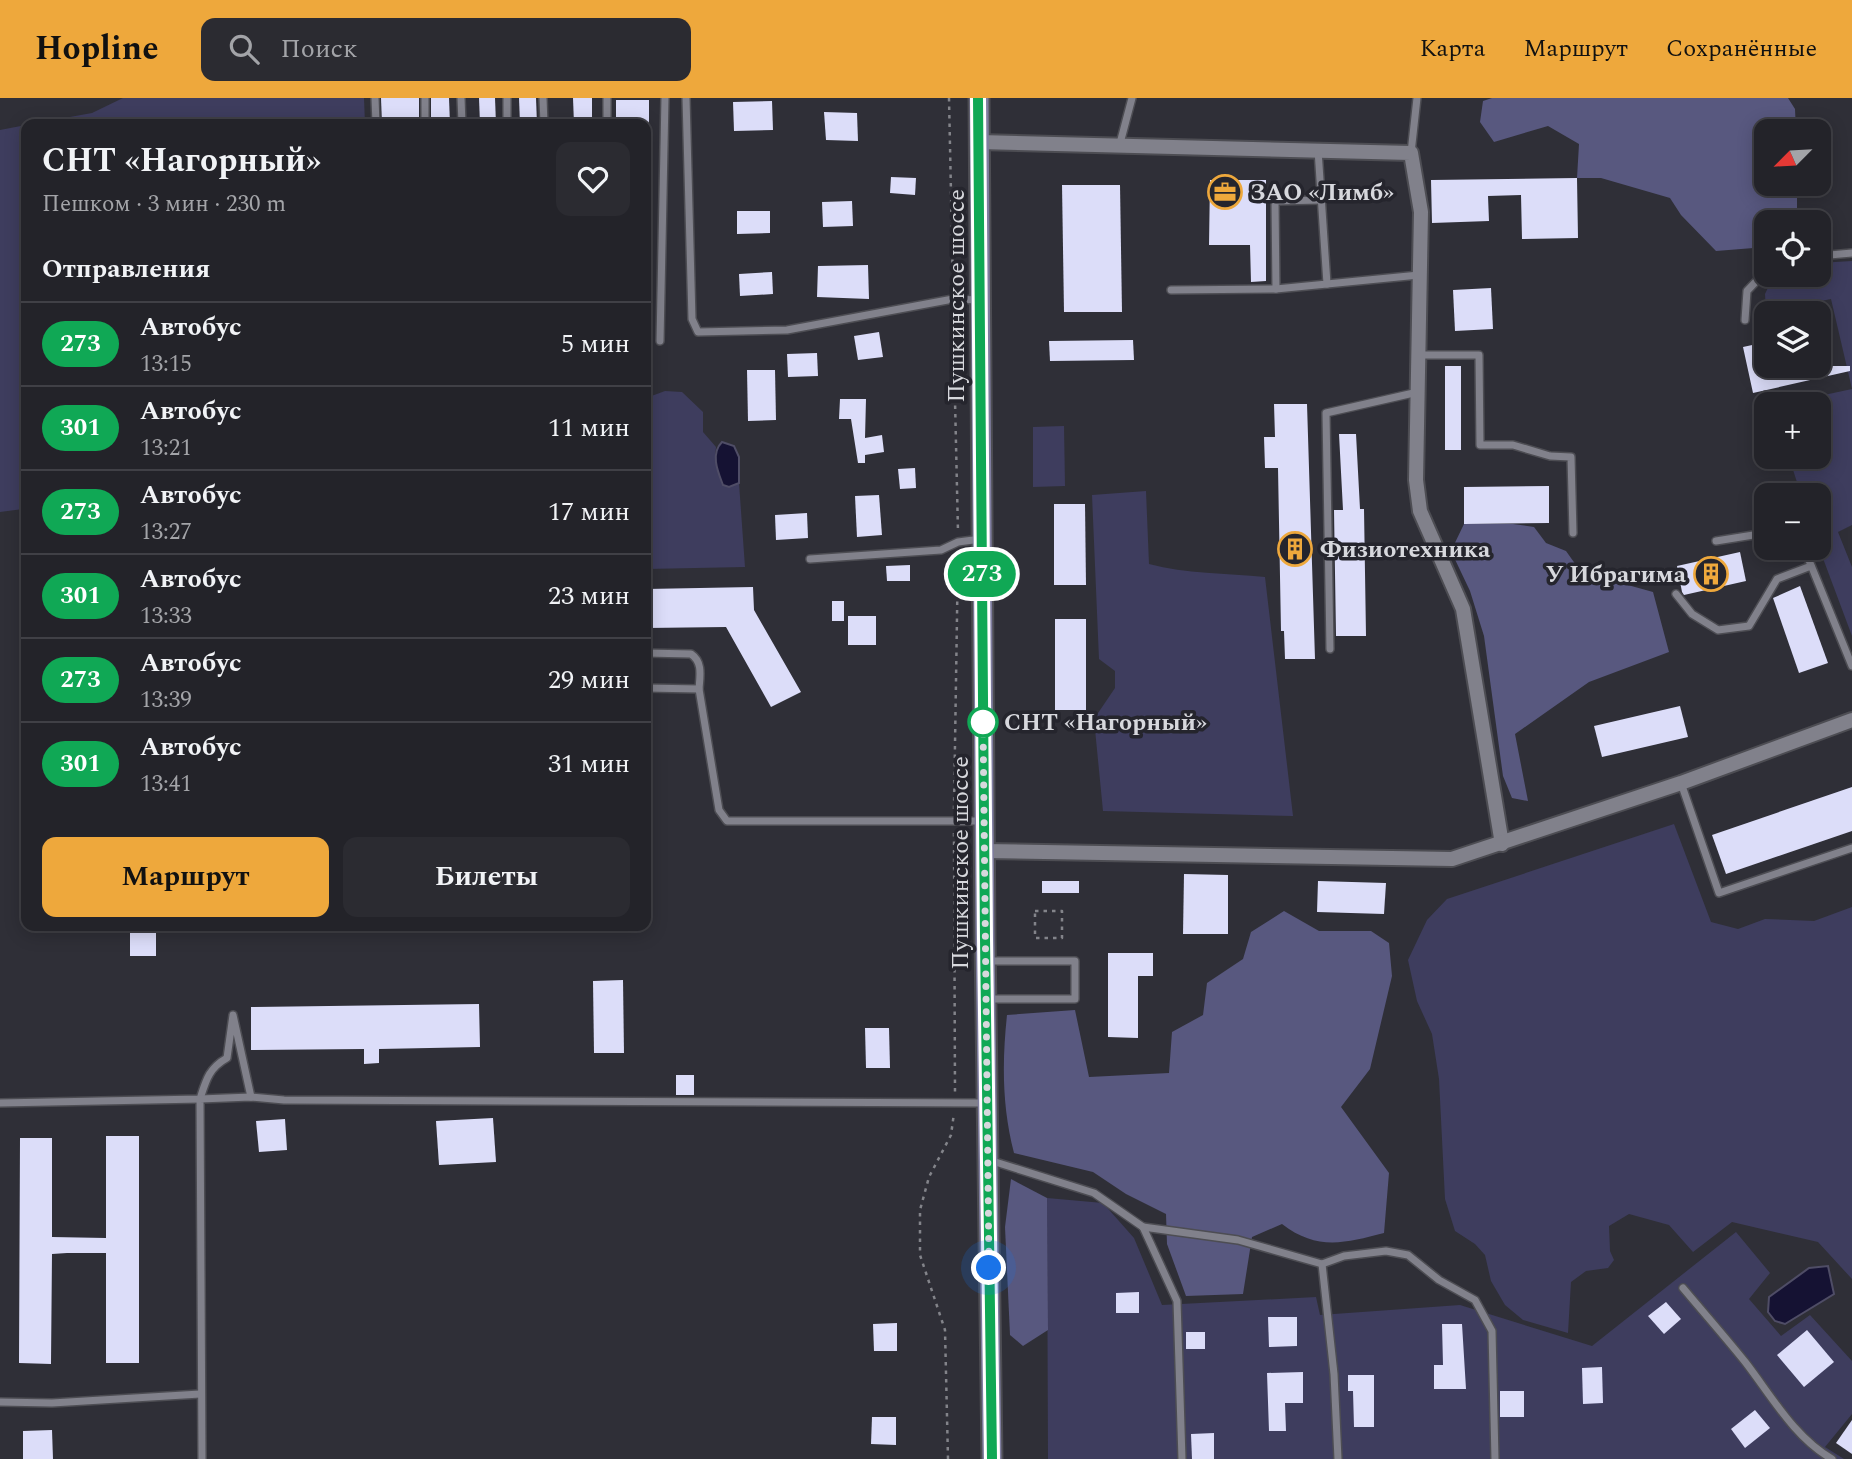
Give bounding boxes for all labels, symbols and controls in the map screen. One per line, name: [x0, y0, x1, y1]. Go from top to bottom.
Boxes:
search box: [201, 18, 691, 81]
text: Hopline: [35, 24, 159, 74]
text: Поиск: [281, 29, 358, 69]
icon: search: [225, 30, 263, 68]
text: Карта: [1420, 31, 1485, 67]
text: Маршрут: [1523, 31, 1628, 67]
text: Сохранённые: [1666, 31, 1817, 67]
north arrow: [1754, 119, 1830, 196]
map controls: [1754, 119, 1831, 560]
text: СНТ «Нагорный»: [42, 136, 321, 186]
button: heart: [556, 142, 630, 216]
office icon: ЗАО «Лимб»: [1206, 173, 1244, 211]
place label: ЗАО «Лимб»: [1250, 175, 1394, 211]
text: Пешком · 3 мин · 230 m: [42, 187, 286, 222]
street label: Пушкинское шоссе: [939, 189, 975, 403]
button: locate: [1754, 210, 1831, 287]
text: Отправления: [42, 249, 210, 289]
button: layers: [1754, 301, 1831, 378]
text: Автобус: [140, 307, 242, 347]
text: 5 мин: [561, 324, 630, 364]
text: 273: [60, 326, 101, 362]
text: 13:15: [140, 347, 192, 382]
text: Автобус: [140, 391, 242, 431]
button: +: [1754, 392, 1831, 469]
text: 11 мин: [548, 408, 630, 448]
text: 301: [60, 410, 101, 446]
text: 13:21: [140, 431, 192, 466]
text: Автобус: [140, 475, 242, 515]
button: −: [1754, 483, 1831, 560]
text: 17 мин: [548, 492, 630, 532]
text: 273: [60, 494, 101, 530]
text: 13:27: [140, 515, 192, 550]
building icon: Физиотехника: [1276, 530, 1314, 568]
place label: Физиотехника: [1320, 532, 1491, 568]
line badge: 273: [942, 551, 1022, 597]
building icon: У Ибрагима: [1692, 555, 1730, 593]
text: 273: [962, 556, 1002, 592]
place label: У Ибрагима: [1546, 557, 1687, 593]
text: Автобус: [140, 559, 242, 599]
text: 23 мин: [548, 576, 630, 616]
text: 301: [60, 578, 101, 614]
text: 13:33: [140, 599, 192, 634]
text: Автобус: [140, 643, 242, 683]
text: 29 мин: [548, 660, 630, 700]
text: 273: [60, 662, 101, 698]
text: 13:39: [140, 683, 192, 718]
place label: СНТ «Нагорный»: [1004, 705, 1207, 741]
marker: СНТ «Нагорный»: [968, 707, 998, 737]
text: Автобус: [140, 727, 242, 767]
text: 31 мин: [548, 744, 630, 784]
text: 301: [60, 746, 101, 782]
street label: Пушкинское шоссе: [943, 756, 979, 970]
text: 13:41: [140, 767, 192, 802]
button: Маршрут: [42, 837, 329, 917]
button: Билеты: [343, 837, 630, 917]
your location: [971, 1250, 1006, 1285]

